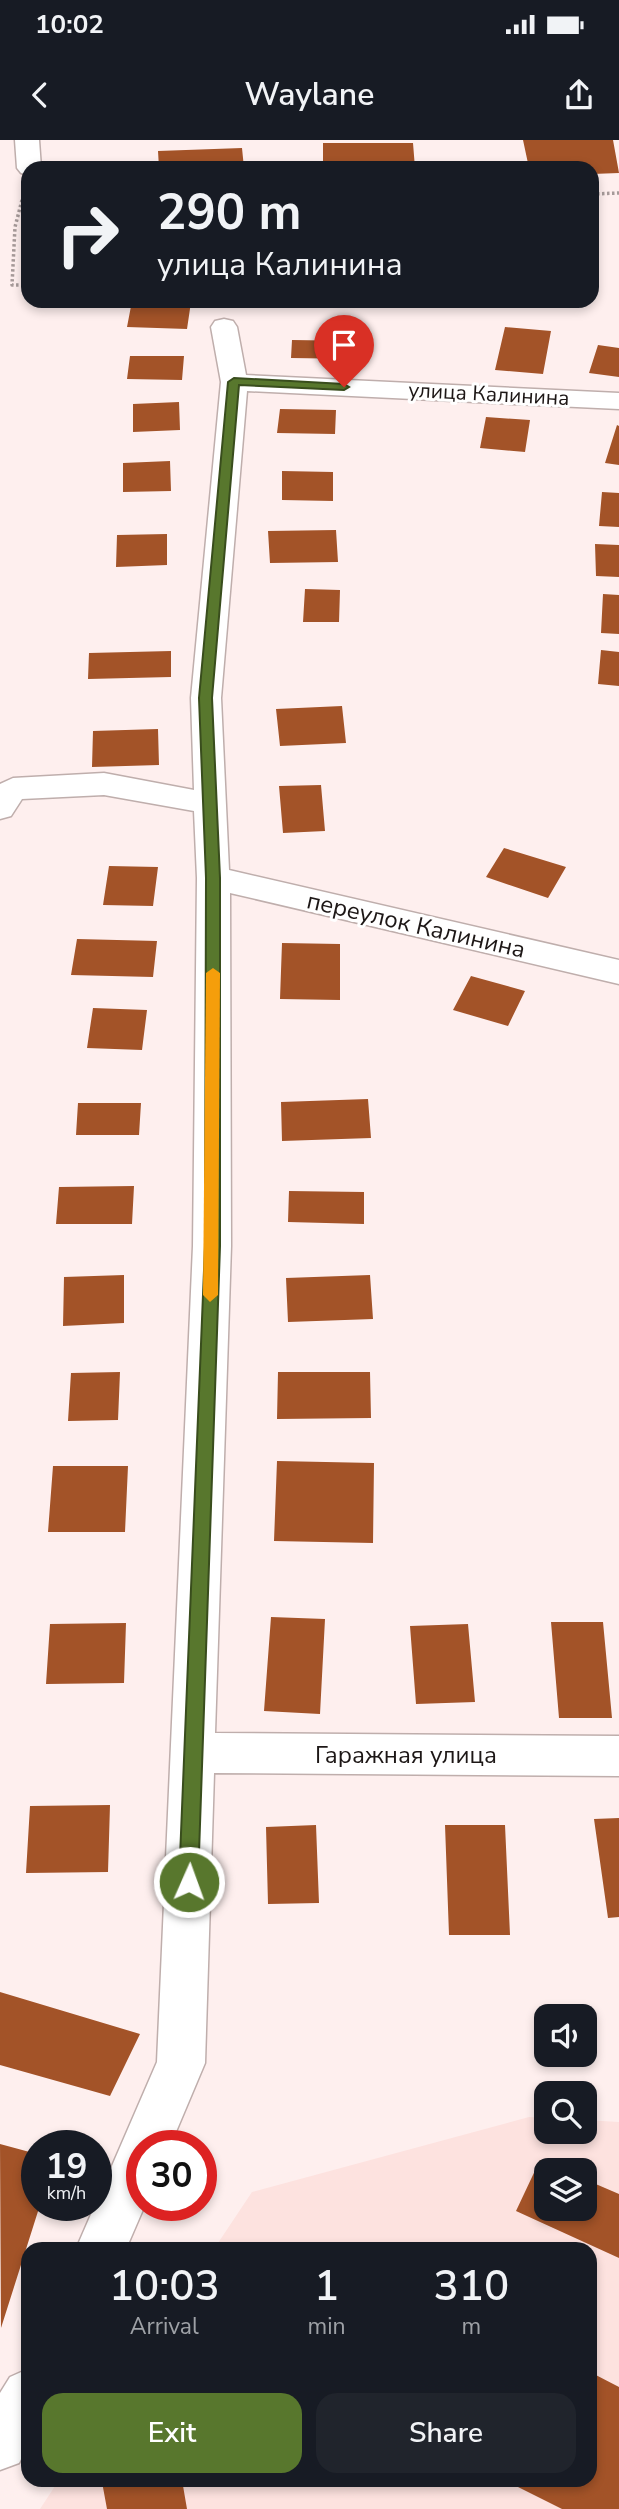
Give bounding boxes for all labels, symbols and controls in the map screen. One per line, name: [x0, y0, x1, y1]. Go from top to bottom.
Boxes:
text: 10:02: [35, 7, 104, 42]
text: Waylane: [245, 73, 374, 116]
icon: back: [21, 76, 59, 114]
icon: share: [560, 76, 598, 114]
text: 290 m: [157, 179, 301, 246]
icon: right: [42, 189, 133, 280]
text: улица Калинина: [157, 243, 403, 286]
pin: [314, 315, 374, 387]
icon: arrive: [325, 326, 363, 364]
street label: улица Калинина: [408, 376, 570, 412]
street label: переулок Калинина: [304, 884, 528, 966]
street label: Гаражная улица: [315, 1739, 497, 1771]
position arrow: [152, 1845, 226, 1919]
map controls: [534, 2004, 597, 2221]
button: sound: [534, 2004, 597, 2067]
button: search: [534, 2081, 597, 2144]
speed limit sign: 30: [126, 2130, 217, 2221]
text: 19: [45, 2143, 88, 2190]
button: layers: [534, 2158, 597, 2221]
text: km/h: [47, 2181, 86, 2205]
text: 10:03: [109, 2258, 220, 2315]
text: 1: [314, 2258, 339, 2315]
text: 310: [433, 2258, 509, 2315]
text: Arrival: [130, 2311, 199, 2342]
text: min: [308, 2311, 346, 2342]
text: m: [461, 2311, 481, 2342]
button: Exit: [42, 2393, 302, 2473]
button: Share: [316, 2393, 576, 2473]

